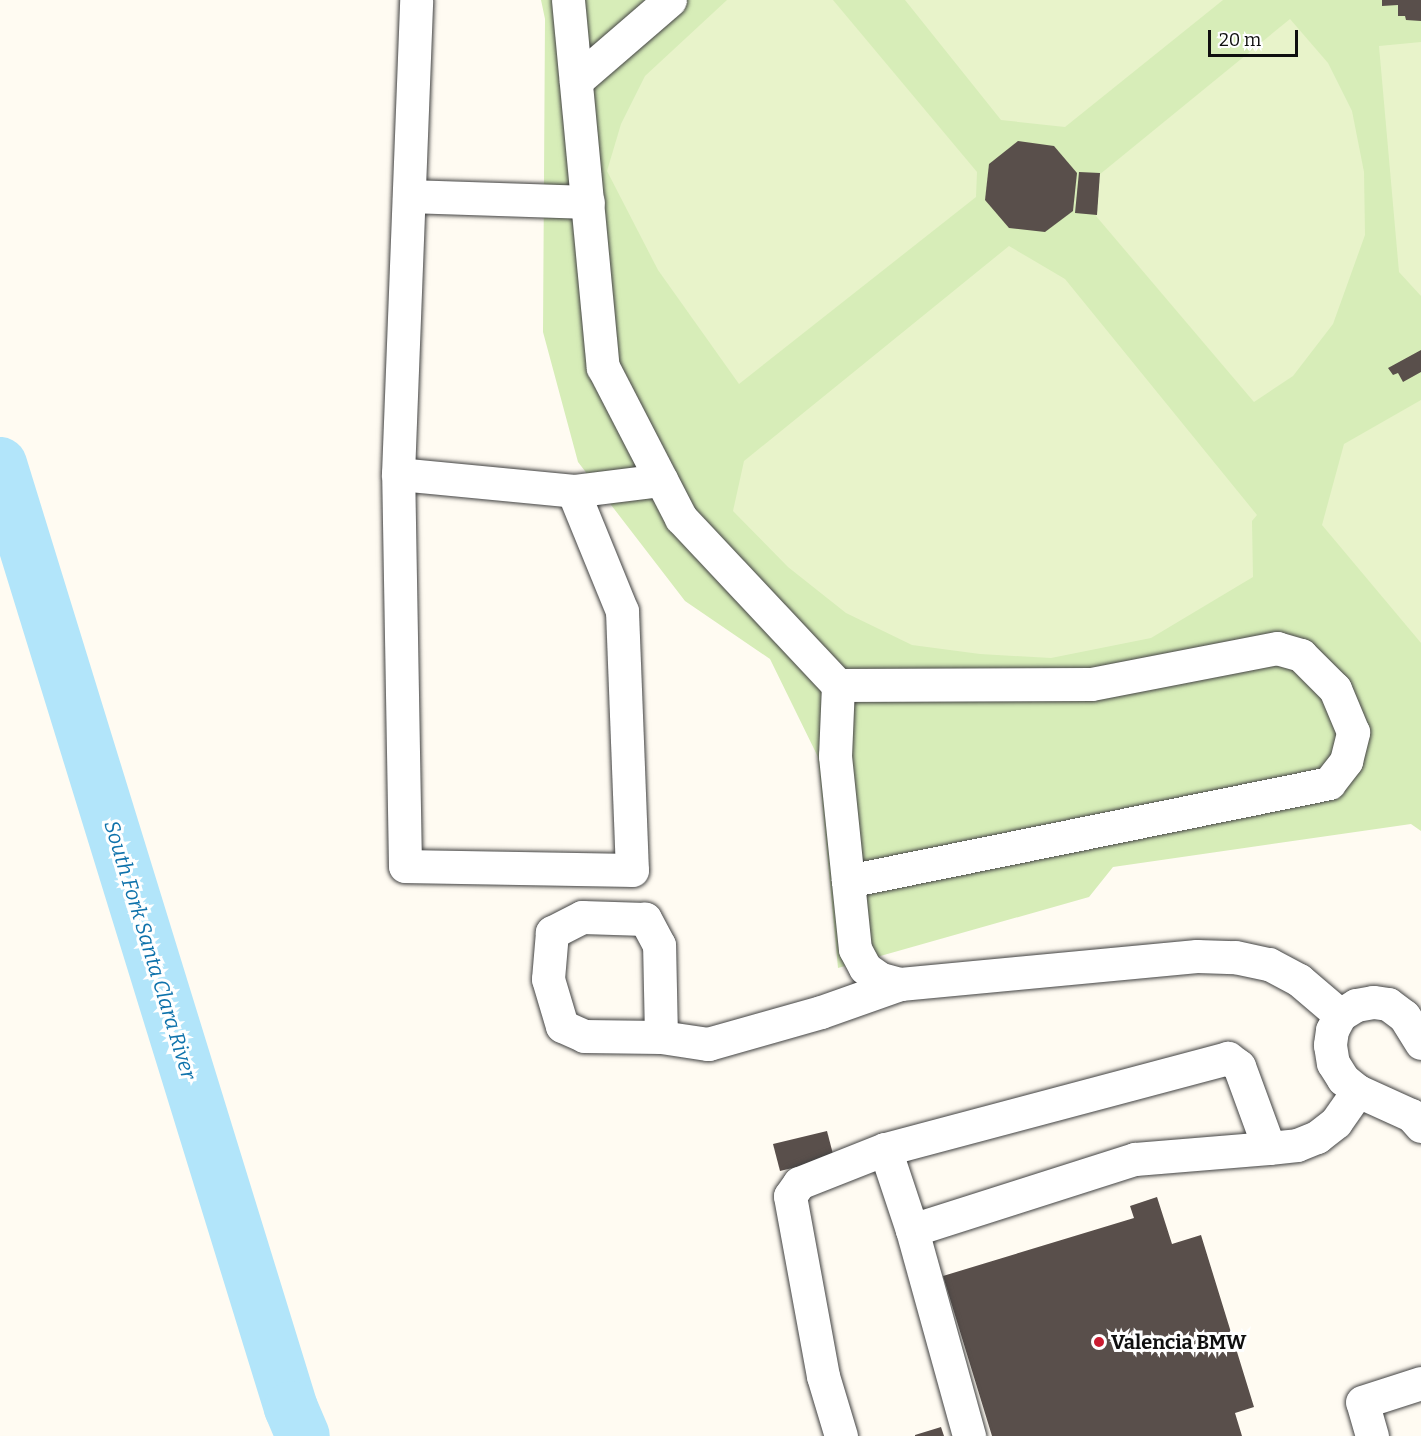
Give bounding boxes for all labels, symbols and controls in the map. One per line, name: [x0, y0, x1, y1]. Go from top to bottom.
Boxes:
scale bar: [1211, 18, 1301, 56]
text: 20 m: [1219, 29, 1261, 51]
water label: South Fork Santa Clara River: [99, 818, 201, 1082]
place label: Valencia BMW: [1111, 1330, 1246, 1354]
marker: Valencia BMW: [1092, 1335, 1106, 1349]

